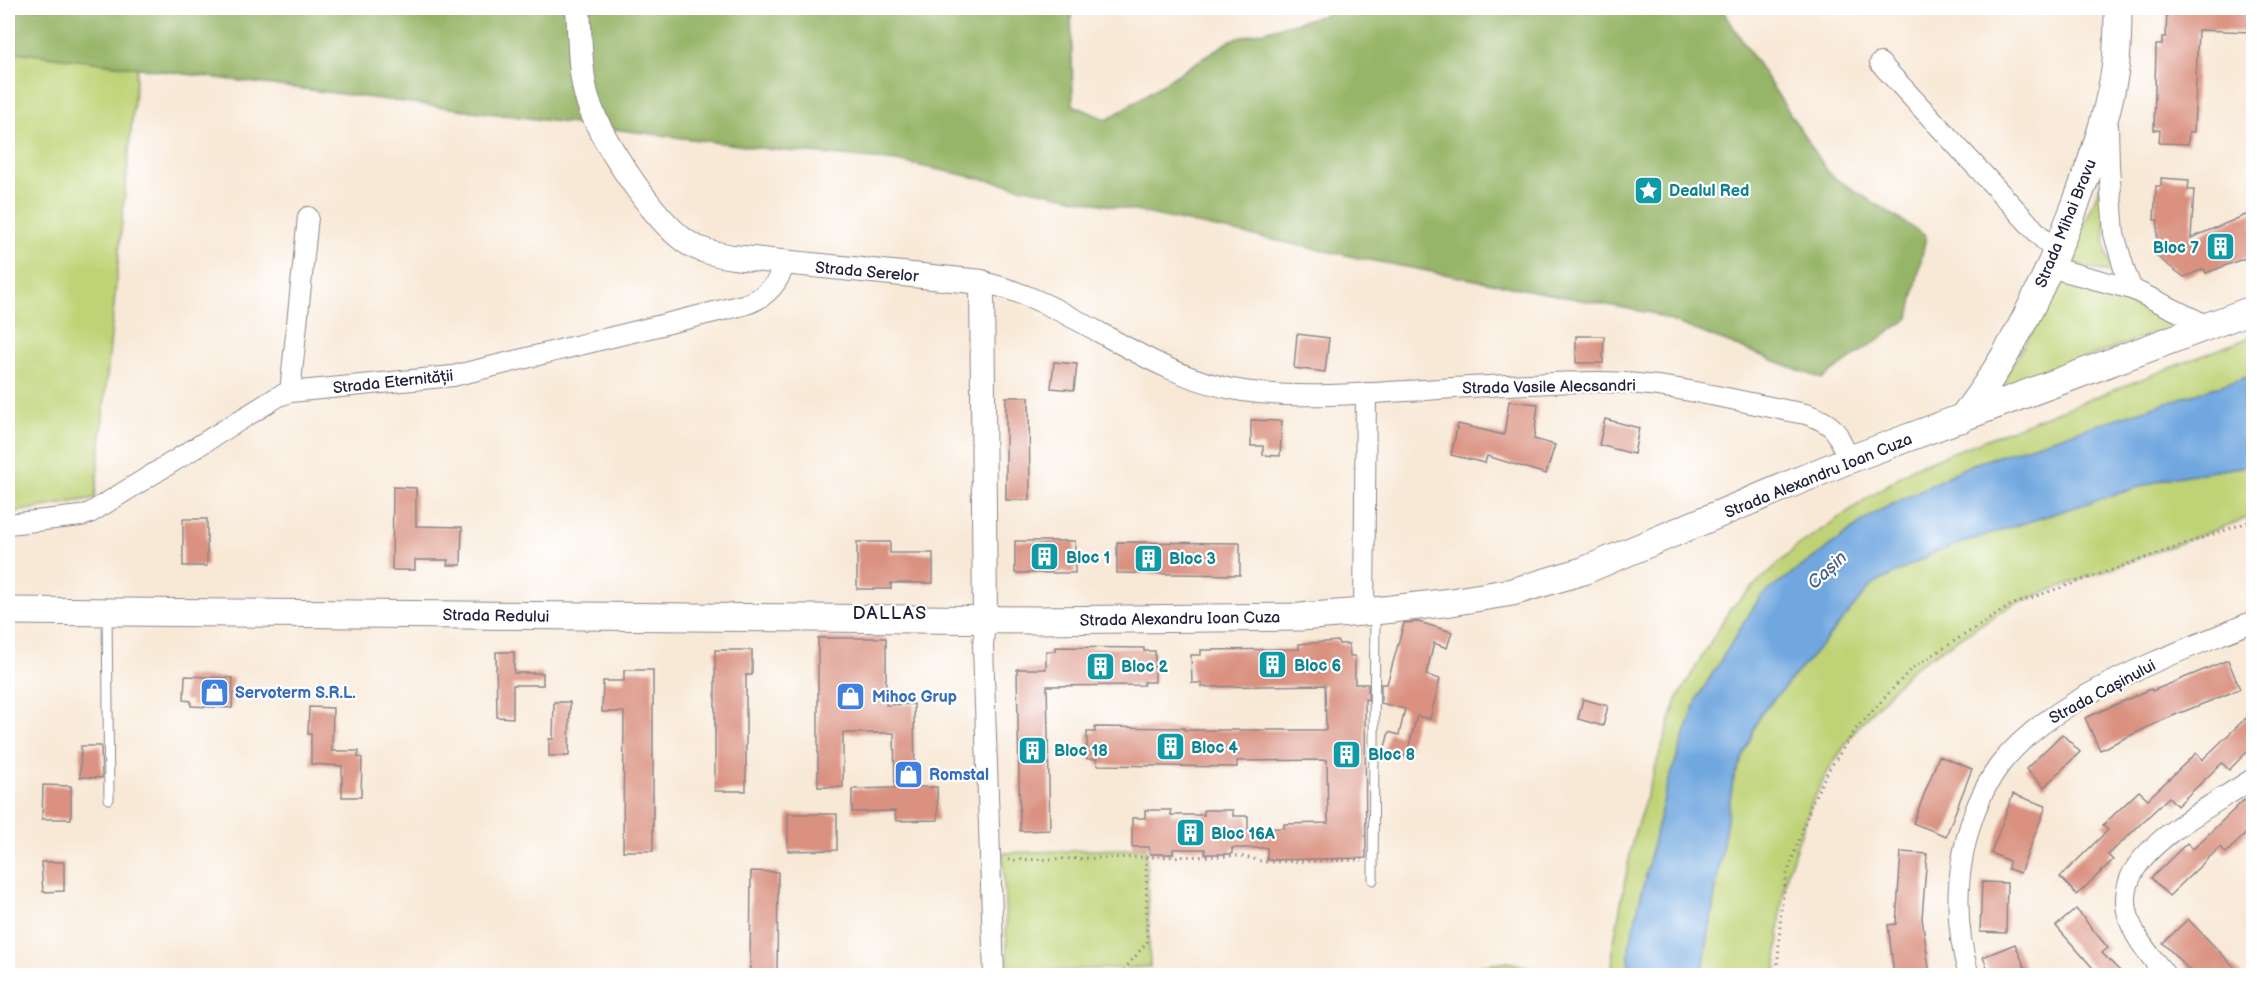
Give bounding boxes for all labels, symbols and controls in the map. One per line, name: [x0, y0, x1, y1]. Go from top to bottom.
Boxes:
street label: Strada Mihai Bravu: [2032, 156, 2101, 291]
place icon: Dealul Red: [1632, 174, 1664, 206]
place label: Dealul Red: [1669, 182, 1749, 201]
building icon: Bloc 7: [2204, 231, 2236, 263]
place label: Bloc 7: [2153, 239, 2199, 258]
street label: Strada Serelor: [814, 259, 920, 286]
street label: Strada Eternității: [332, 367, 454, 398]
street label: Strada Vasile Alecsandri: [1462, 376, 1636, 399]
street label: Strada Alexandru Ioan Cuza: [1722, 430, 1915, 523]
building icon: Bloc 1: [1029, 541, 1061, 573]
building icon: Bloc 3: [1132, 542, 1164, 574]
water label: Cașin: [1803, 547, 1851, 594]
place label: Bloc 1: [1066, 549, 1110, 568]
place label: Bloc 3: [1169, 550, 1216, 569]
district label: DALLAS: [852, 603, 928, 624]
street label: Strada Redului: [442, 606, 550, 627]
street label: Strada Alexandru Ioan Cuza: [1080, 608, 1280, 631]
building icon: Bloc 6: [1257, 649, 1289, 681]
building icon: Bloc 2: [1084, 650, 1116, 682]
street label: Strada Cașinului: [2046, 656, 2159, 728]
place label: Bloc 6: [1294, 657, 1341, 676]
place label: Bloc 2: [1121, 658, 1168, 677]
shop icon: Servoterm S.R.L.: [198, 676, 230, 708]
shop icon: Mihoc Grup: [835, 680, 867, 712]
place label: Servoterm S.R.L.: [235, 684, 356, 703]
place label: Mihoc Grup: [872, 688, 957, 707]
building icon: Bloc 4: [1154, 731, 1186, 763]
building icon: Bloc 18: [1017, 734, 1049, 766]
building icon: Bloc 8: [1331, 738, 1363, 770]
place label: Bloc 4: [1191, 739, 1238, 758]
place label: Bloc 18: [1054, 742, 1108, 761]
place label: Bloc 8: [1368, 746, 1415, 765]
shop icon: Romstal: [892, 758, 924, 790]
place label: Romstal: [929, 766, 989, 785]
building icon: Bloc 16A: [1174, 817, 1206, 849]
place label: Bloc 16A: [1211, 825, 1275, 844]

